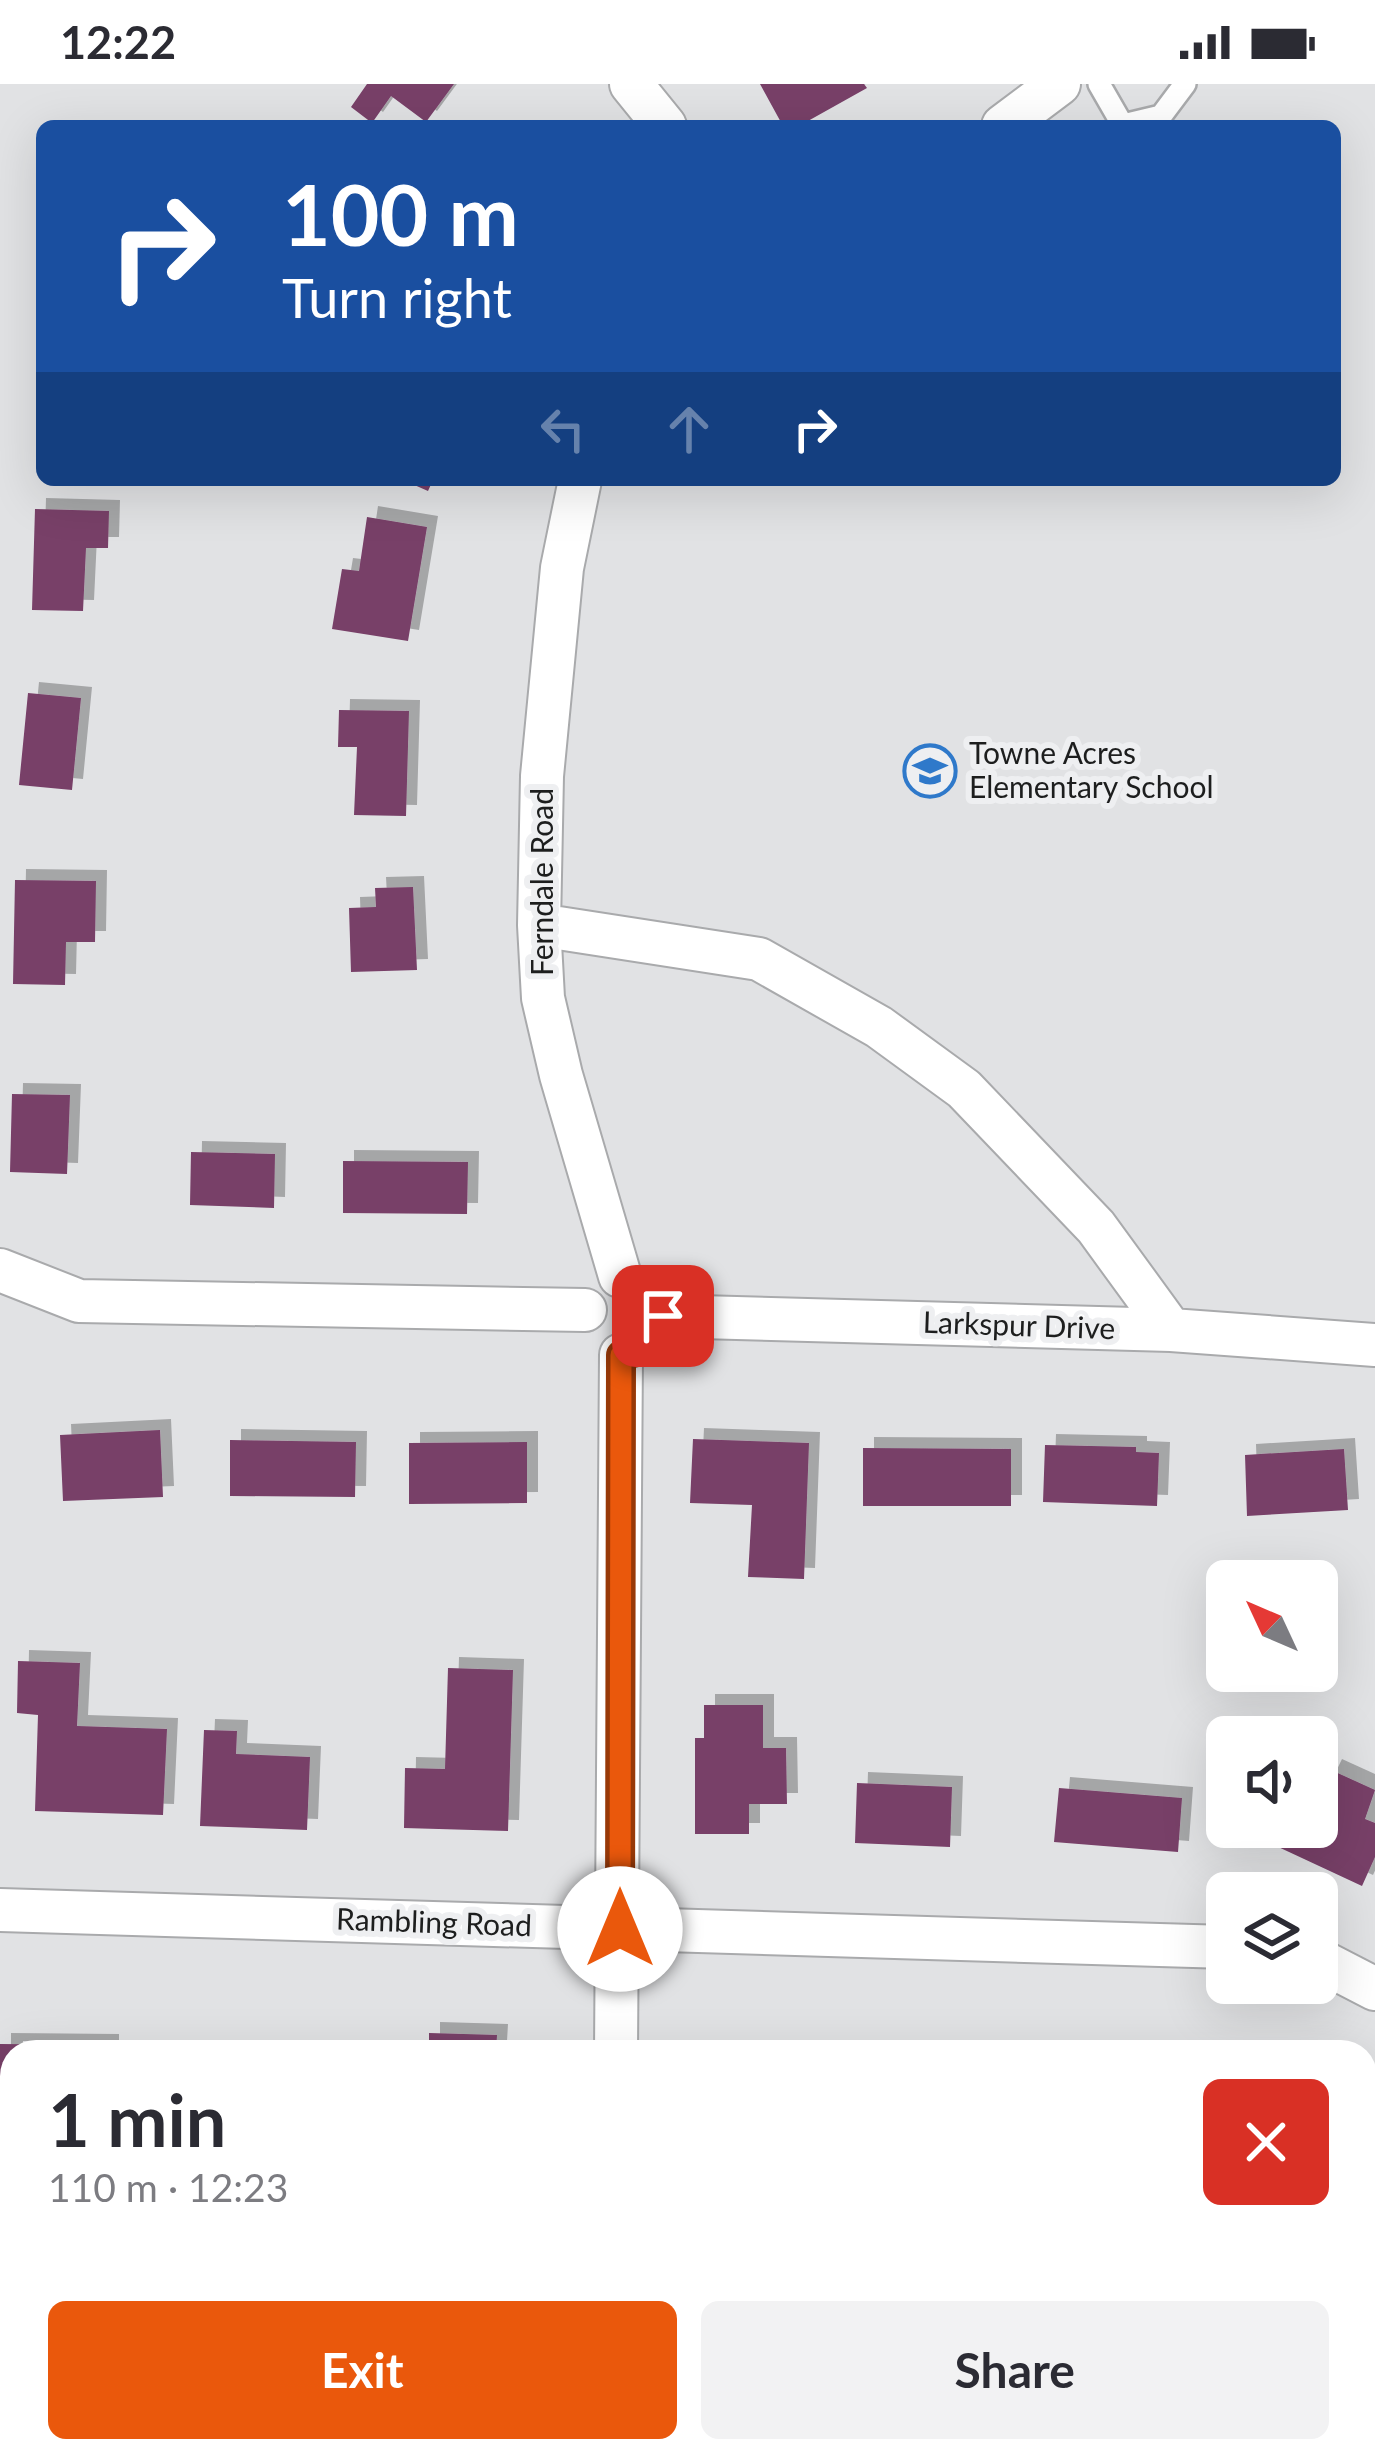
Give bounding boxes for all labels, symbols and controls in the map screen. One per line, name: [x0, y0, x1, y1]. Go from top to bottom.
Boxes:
text: 12:22: [60, 15, 176, 69]
text: 100 m: [282, 163, 519, 264]
icon: right: [84, 168, 240, 324]
text: Turn right: [282, 265, 512, 330]
icon: left: [530, 396, 596, 462]
icon: ahead: [656, 396, 722, 462]
icon: right: [782, 396, 848, 462]
place label: Towne Acres Elementary School: [969, 734, 1214, 804]
school or university icon: Towne Acres Elementary School: [902, 743, 958, 799]
street label: Ferndale Road: [523, 788, 559, 976]
pin: [612, 1265, 714, 1367]
icon: arrive: [630, 1283, 696, 1349]
street label: Larkspur Drive: [922, 1303, 1116, 1345]
north arrow: [1206, 1560, 1338, 1692]
map controls: [1206, 1560, 1338, 2004]
button: sound: [1206, 1716, 1338, 1848]
position arrow: [557, 1866, 683, 1992]
button: layers: [1206, 1872, 1338, 2004]
street label: Rambling Road: [336, 1900, 533, 1942]
text: 1 min: [48, 2076, 226, 2162]
button: close: [1203, 2079, 1329, 2205]
text: 110 m · 12:23: [48, 2164, 288, 2210]
button: Exit: [48, 2301, 677, 2439]
button: Share: [701, 2301, 1329, 2439]

